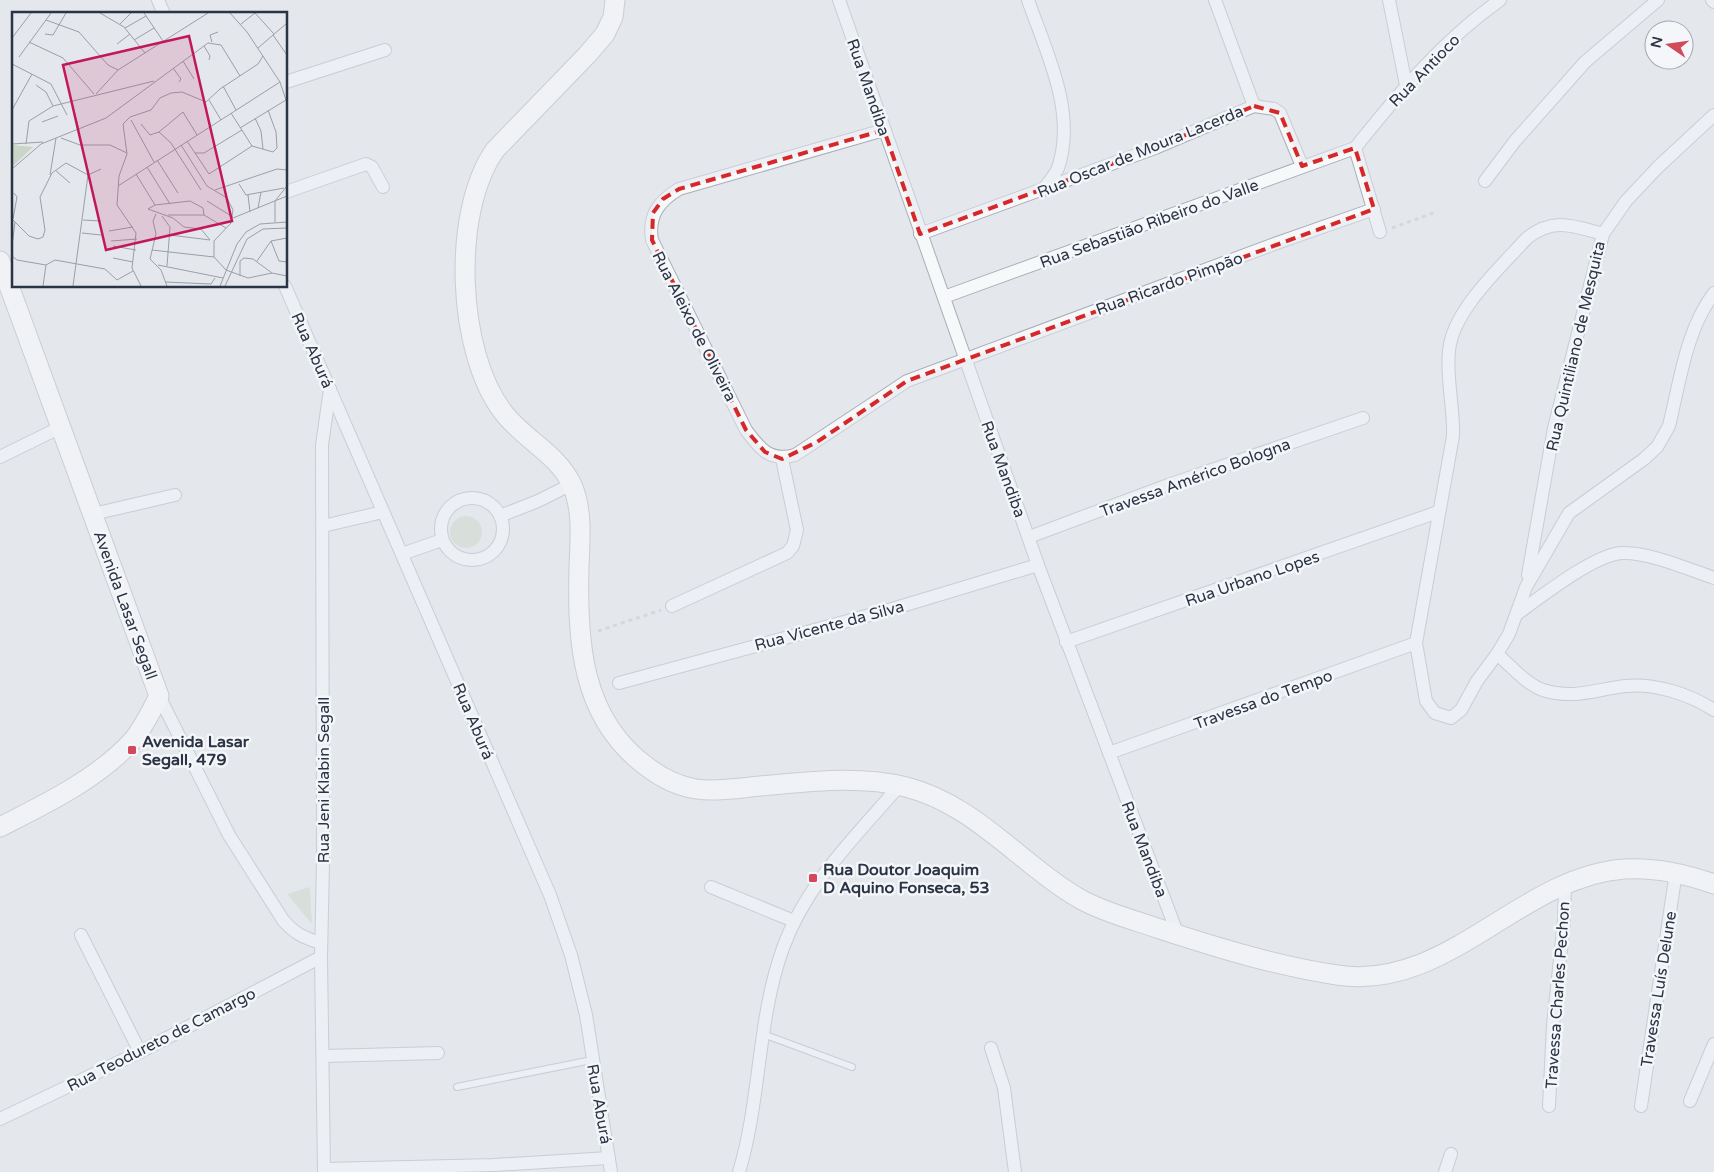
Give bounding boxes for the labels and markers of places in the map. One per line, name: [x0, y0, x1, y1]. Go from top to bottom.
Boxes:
place label: Avenida Lasar Segall, 479: [142, 732, 250, 770]
marker: Avenida Lasar Segall, 479: [126, 744, 138, 756]
place label: Rua Doutor Joaquim D Aquino Fonseca, 53: [823, 860, 990, 898]
marker: Rua Doutor Joaquim D Aquino Fonseca, 53: [807, 872, 819, 884]

